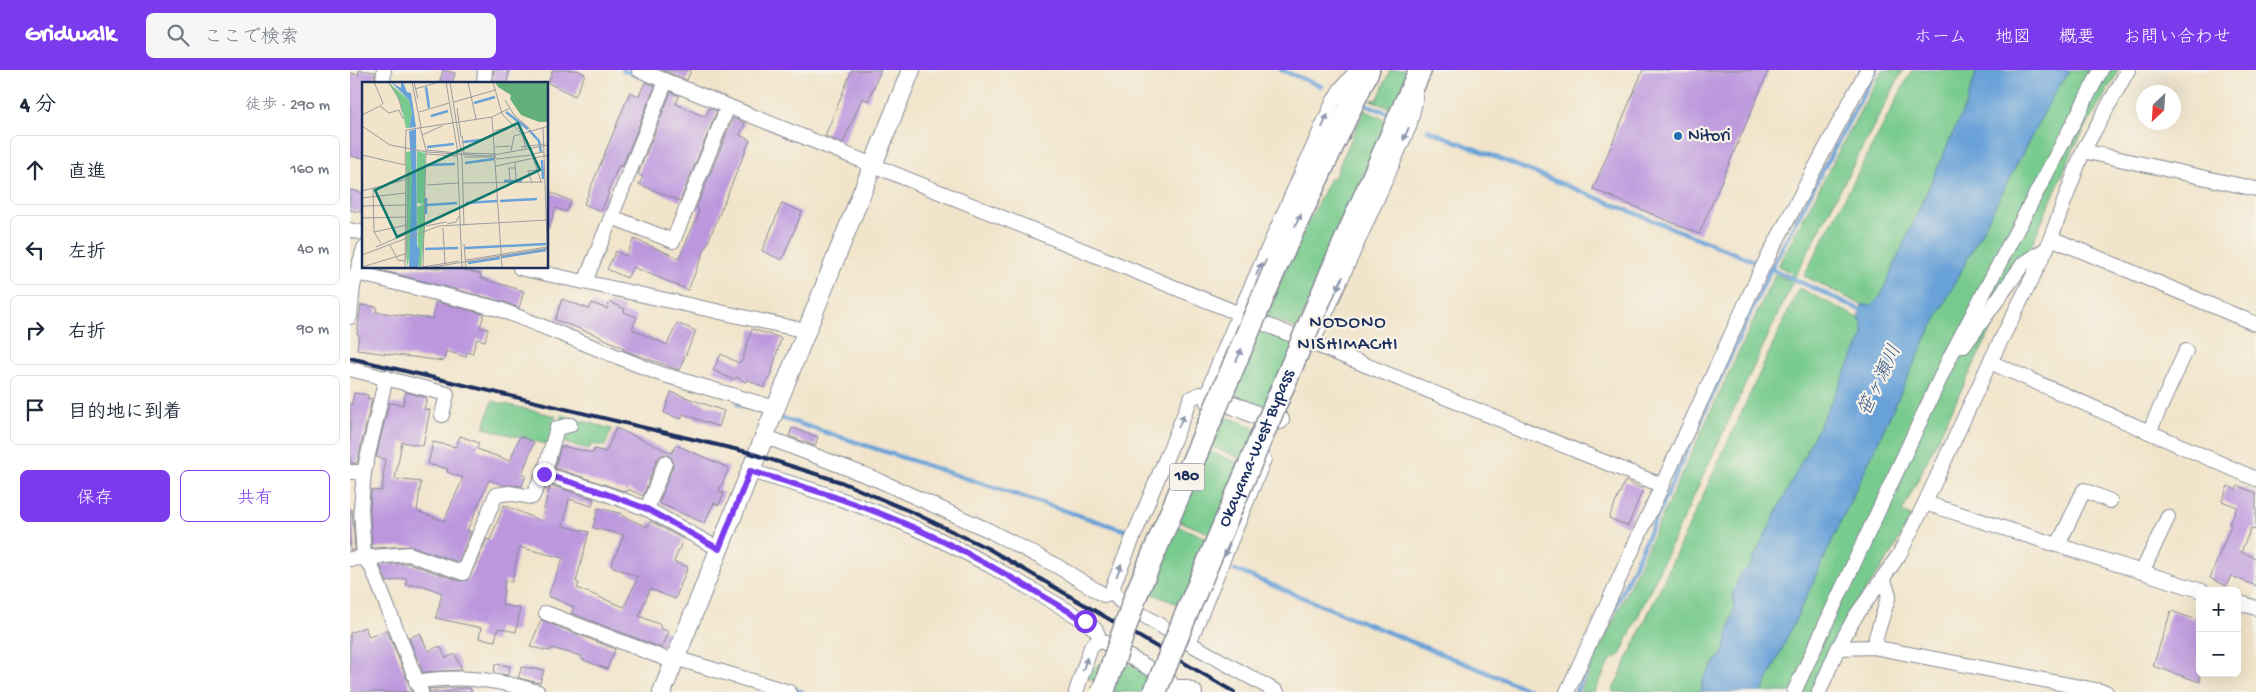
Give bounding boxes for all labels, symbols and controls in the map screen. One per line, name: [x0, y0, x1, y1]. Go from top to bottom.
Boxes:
search box: [146, 13, 496, 58]
text: Gridwalk: [25, 21, 116, 50]
icon: search: [164, 21, 192, 49]
text: ここで検索: [204, 27, 299, 50]
text: ホーム: [1914, 28, 1967, 49]
text: 地図: [1995, 28, 2031, 49]
text: 概要: [2059, 28, 2095, 49]
text: お問い合わせ: [2123, 28, 2231, 49]
inset map: [362, 82, 549, 269]
north arrow: [2136, 85, 2181, 130]
text: 4 分: [20, 94, 56, 119]
text: 徒歩 · 290 m: [245, 97, 330, 116]
one-way arrow: [1321, 114, 1329, 128]
place label: Nitori: [1688, 126, 1731, 147]
one-way arrow: [1402, 127, 1410, 142]
marker: Nitori: [1672, 130, 1684, 142]
icon: ahead: [21, 156, 49, 184]
text: 160 m: [290, 161, 329, 180]
text: 直進: [68, 162, 106, 185]
one-way arrow: [1294, 213, 1302, 227]
icon: left: [21, 236, 49, 264]
text: 40 m: [297, 241, 329, 260]
text: 左折: [68, 242, 106, 265]
one-way arrow: [1255, 262, 1263, 276]
one-way arrow: [1336, 276, 1344, 290]
district label: NODONO NISHIMACHI: [1297, 312, 1399, 357]
icon: right: [21, 316, 49, 344]
text: 90 m: [297, 321, 329, 340]
text: 右折: [68, 322, 106, 345]
water label: 笹ヶ瀬川: [1854, 341, 1907, 420]
one-way arrow: [1235, 348, 1243, 362]
street label: Okayama-West Bypass: [1214, 365, 1300, 530]
icon: arrive: [21, 396, 49, 424]
text: 目的地に到着: [68, 402, 182, 425]
one-way arrow: [1178, 414, 1186, 428]
route end: [533, 463, 556, 486]
road number: 180: [1170, 464, 1204, 491]
button: 保存: [20, 470, 170, 522]
button: 共有: [180, 470, 330, 522]
one-way arrow: [1223, 543, 1231, 558]
one-way arrow: [1115, 563, 1123, 578]
map controls: [2196, 587, 2241, 677]
button: +: [2196, 587, 2241, 632]
route start: [1074, 610, 1097, 633]
button: −: [2196, 632, 2241, 677]
one-way arrow: [1082, 656, 1090, 671]

